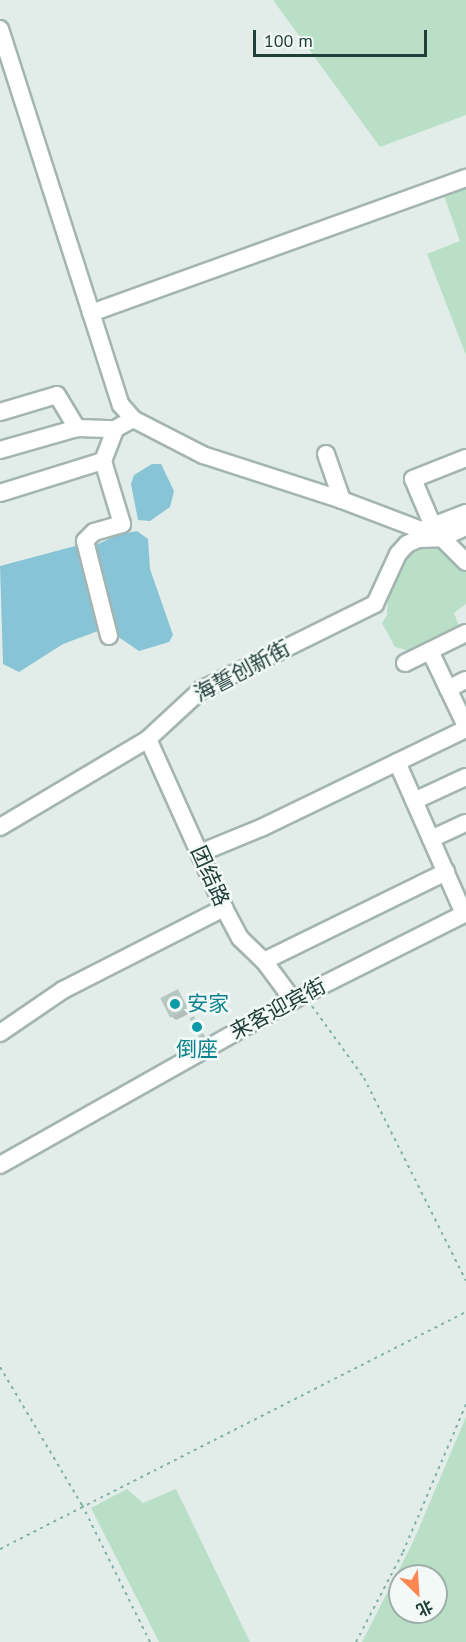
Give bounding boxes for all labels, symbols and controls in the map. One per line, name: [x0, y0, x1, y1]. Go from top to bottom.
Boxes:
scale bar: [256, 18, 430, 56]
text: 100 m: [264, 29, 313, 52]
street label: 海誓创新街: [190, 635, 294, 707]
street label: 团结路: [186, 842, 234, 910]
street label: 来客迎宾街: [226, 973, 330, 1045]
place label: 安家: [187, 991, 229, 1017]
marker: 安家: [168, 997, 182, 1011]
marker: 倒座: [190, 1020, 204, 1034]
place label: 倒座: [176, 1036, 218, 1062]
north arrow: [388, 1564, 448, 1624]
text: 北: [413, 1596, 436, 1621]

